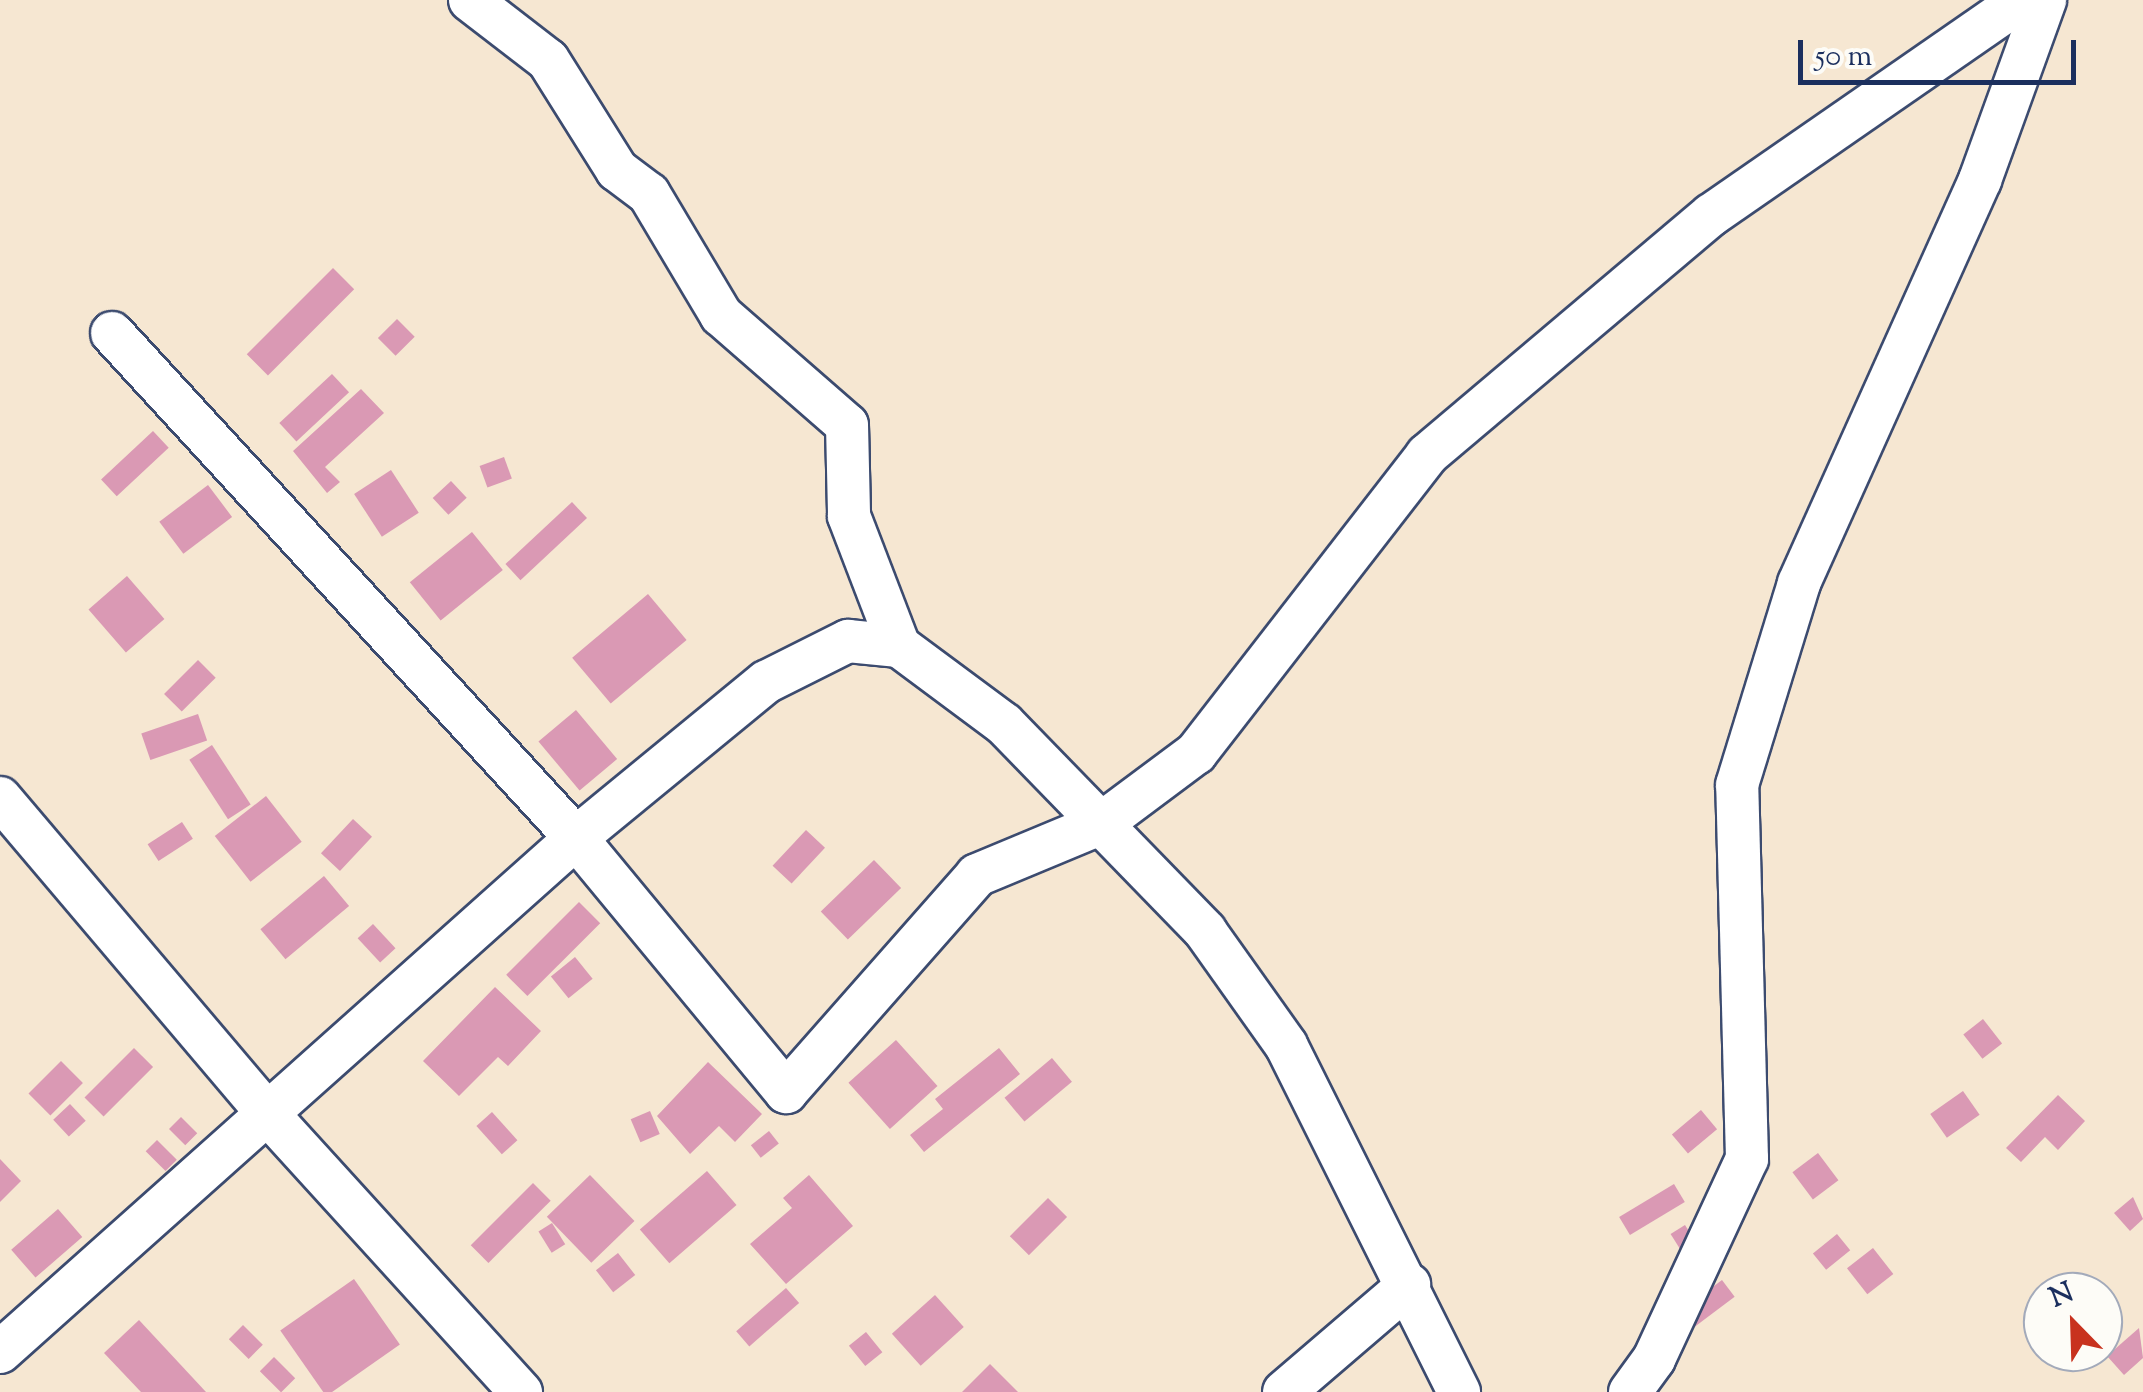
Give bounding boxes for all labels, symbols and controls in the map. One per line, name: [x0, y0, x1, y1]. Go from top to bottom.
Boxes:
scale bar: [1803, 20, 2080, 82]
text: 50 m: [1815, 36, 1872, 79]
north arrow: [2023, 1272, 2123, 1372]
text: N: [2044, 1273, 2080, 1319]

